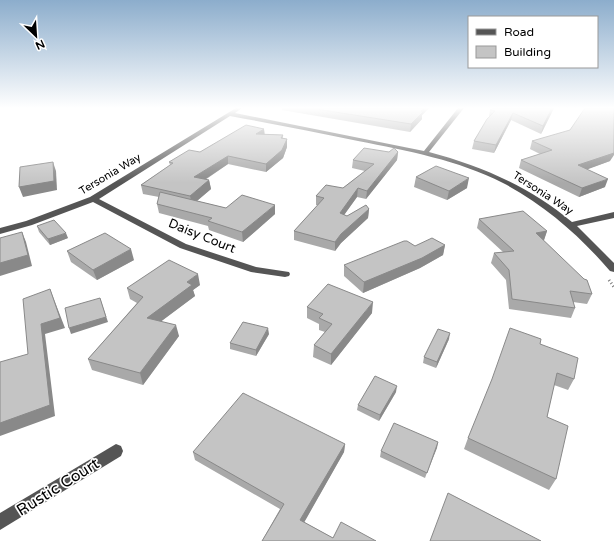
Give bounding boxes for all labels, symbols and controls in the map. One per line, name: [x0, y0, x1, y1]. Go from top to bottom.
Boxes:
north arrow: [16, 16, 56, 56]
legend: [468, 16, 598, 68]
text: Road: [504, 25, 534, 39]
text: N: [33, 37, 47, 52]
text: Building: [504, 45, 551, 59]
street label: Tersonia Way: [77, 150, 143, 197]
street label: Tersonia Way: [510, 169, 576, 217]
street label: Daisy Court: [166, 215, 238, 257]
street label: Rustic Court: [13, 454, 103, 520]

